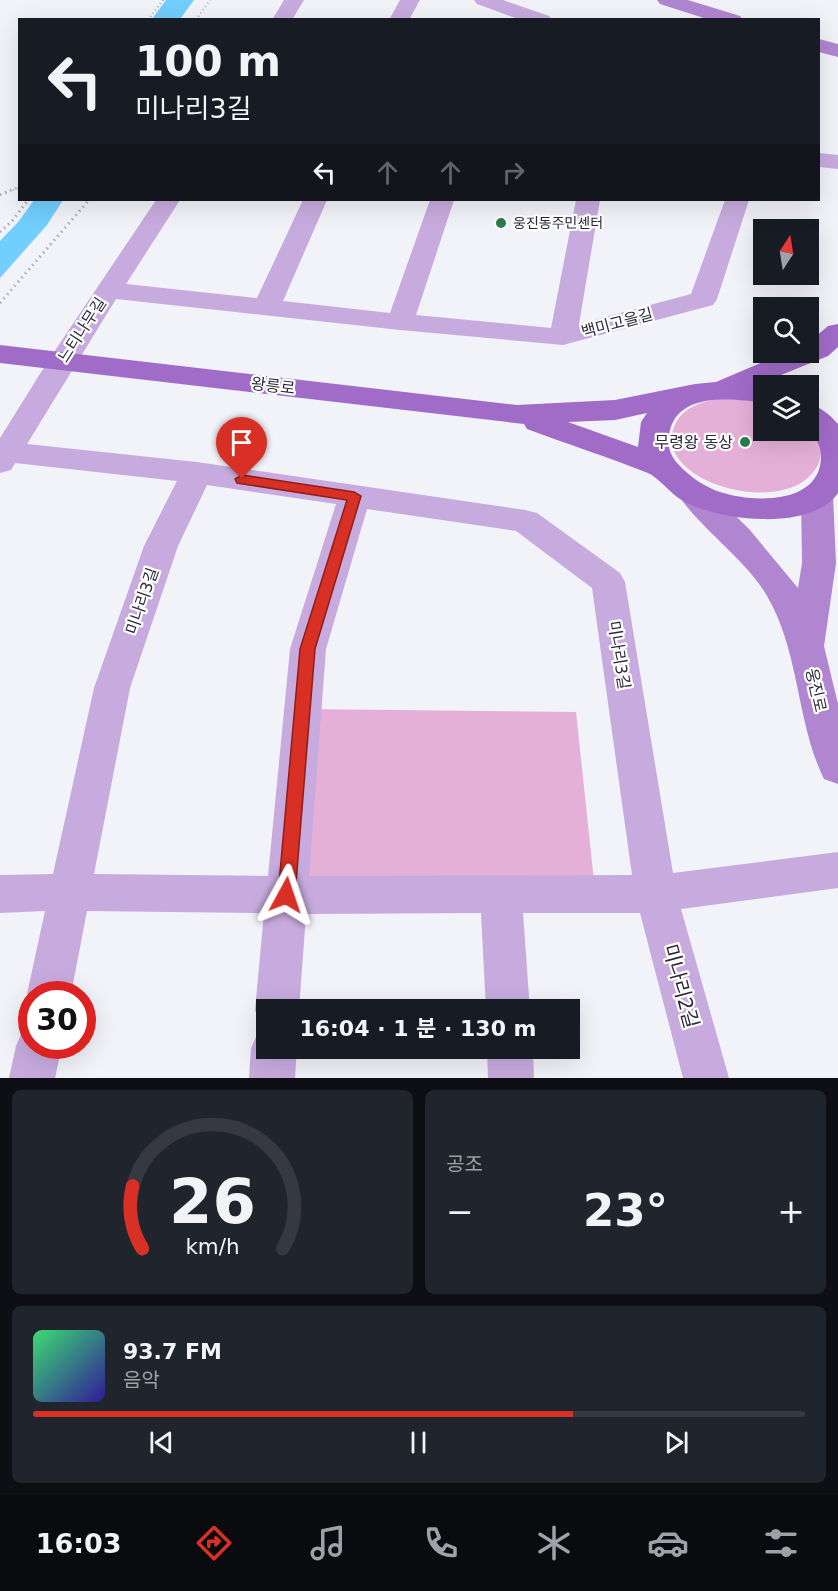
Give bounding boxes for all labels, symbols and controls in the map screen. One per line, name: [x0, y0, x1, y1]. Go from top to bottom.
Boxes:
text: 100 m: [135, 37, 281, 86]
icon: left: [36, 42, 114, 120]
text: 미나리3길: [135, 93, 252, 124]
icon: left: [308, 156, 341, 189]
icon: ahead: [371, 156, 404, 189]
icon: ahead: [434, 156, 467, 189]
icon: right: [497, 156, 530, 189]
place label: 웅진동주민센터: [513, 215, 603, 231]
marker: 웅진동주민센터: [494, 216, 508, 230]
north arrow: [753, 219, 819, 285]
map controls: [753, 219, 819, 441]
street label: 느티나무길: [54, 294, 110, 366]
button: search: [753, 297, 819, 363]
street label: 백미고을길: [579, 304, 655, 342]
street label: 왕릉로: [250, 374, 296, 398]
button: layers: [753, 375, 819, 441]
pin: [216, 417, 267, 479]
icon: arrive: [225, 426, 258, 459]
place label: 무령왕 동상: [654, 433, 733, 452]
marker: 무령왕 동상: [738, 435, 752, 449]
street label: 미나리3길: [122, 565, 162, 637]
street label: 미나리3길: [604, 619, 634, 691]
street label: 웅진로: [802, 666, 830, 714]
position arrow: [254, 863, 318, 927]
street label: 미나리2길: [658, 941, 704, 1031]
speed limit sign: 30: [18, 981, 96, 1059]
text: 16:04 · 1 분 · 130 m: [299, 1016, 537, 1041]
text: 공조: [446, 1152, 483, 1176]
text: 26: [169, 1165, 256, 1238]
text: 23°: [583, 1184, 668, 1237]
text: −: [446, 1192, 474, 1231]
text: +: [777, 1192, 805, 1231]
text: km/h: [185, 1234, 240, 1259]
text: 93.7 FM: [123, 1339, 222, 1364]
text: 음악: [123, 1368, 160, 1392]
icon: previous: [145, 1426, 178, 1459]
icon: pause: [402, 1426, 435, 1459]
icon: next: [660, 1426, 693, 1459]
icon: directions: [193, 1522, 235, 1564]
icon: music: [307, 1522, 349, 1564]
icon: phone: [420, 1522, 462, 1564]
icon: climate: [533, 1522, 575, 1564]
icon: car: [647, 1522, 689, 1564]
icon: filters: [760, 1522, 802, 1564]
text: 16:03: [36, 1528, 122, 1559]

